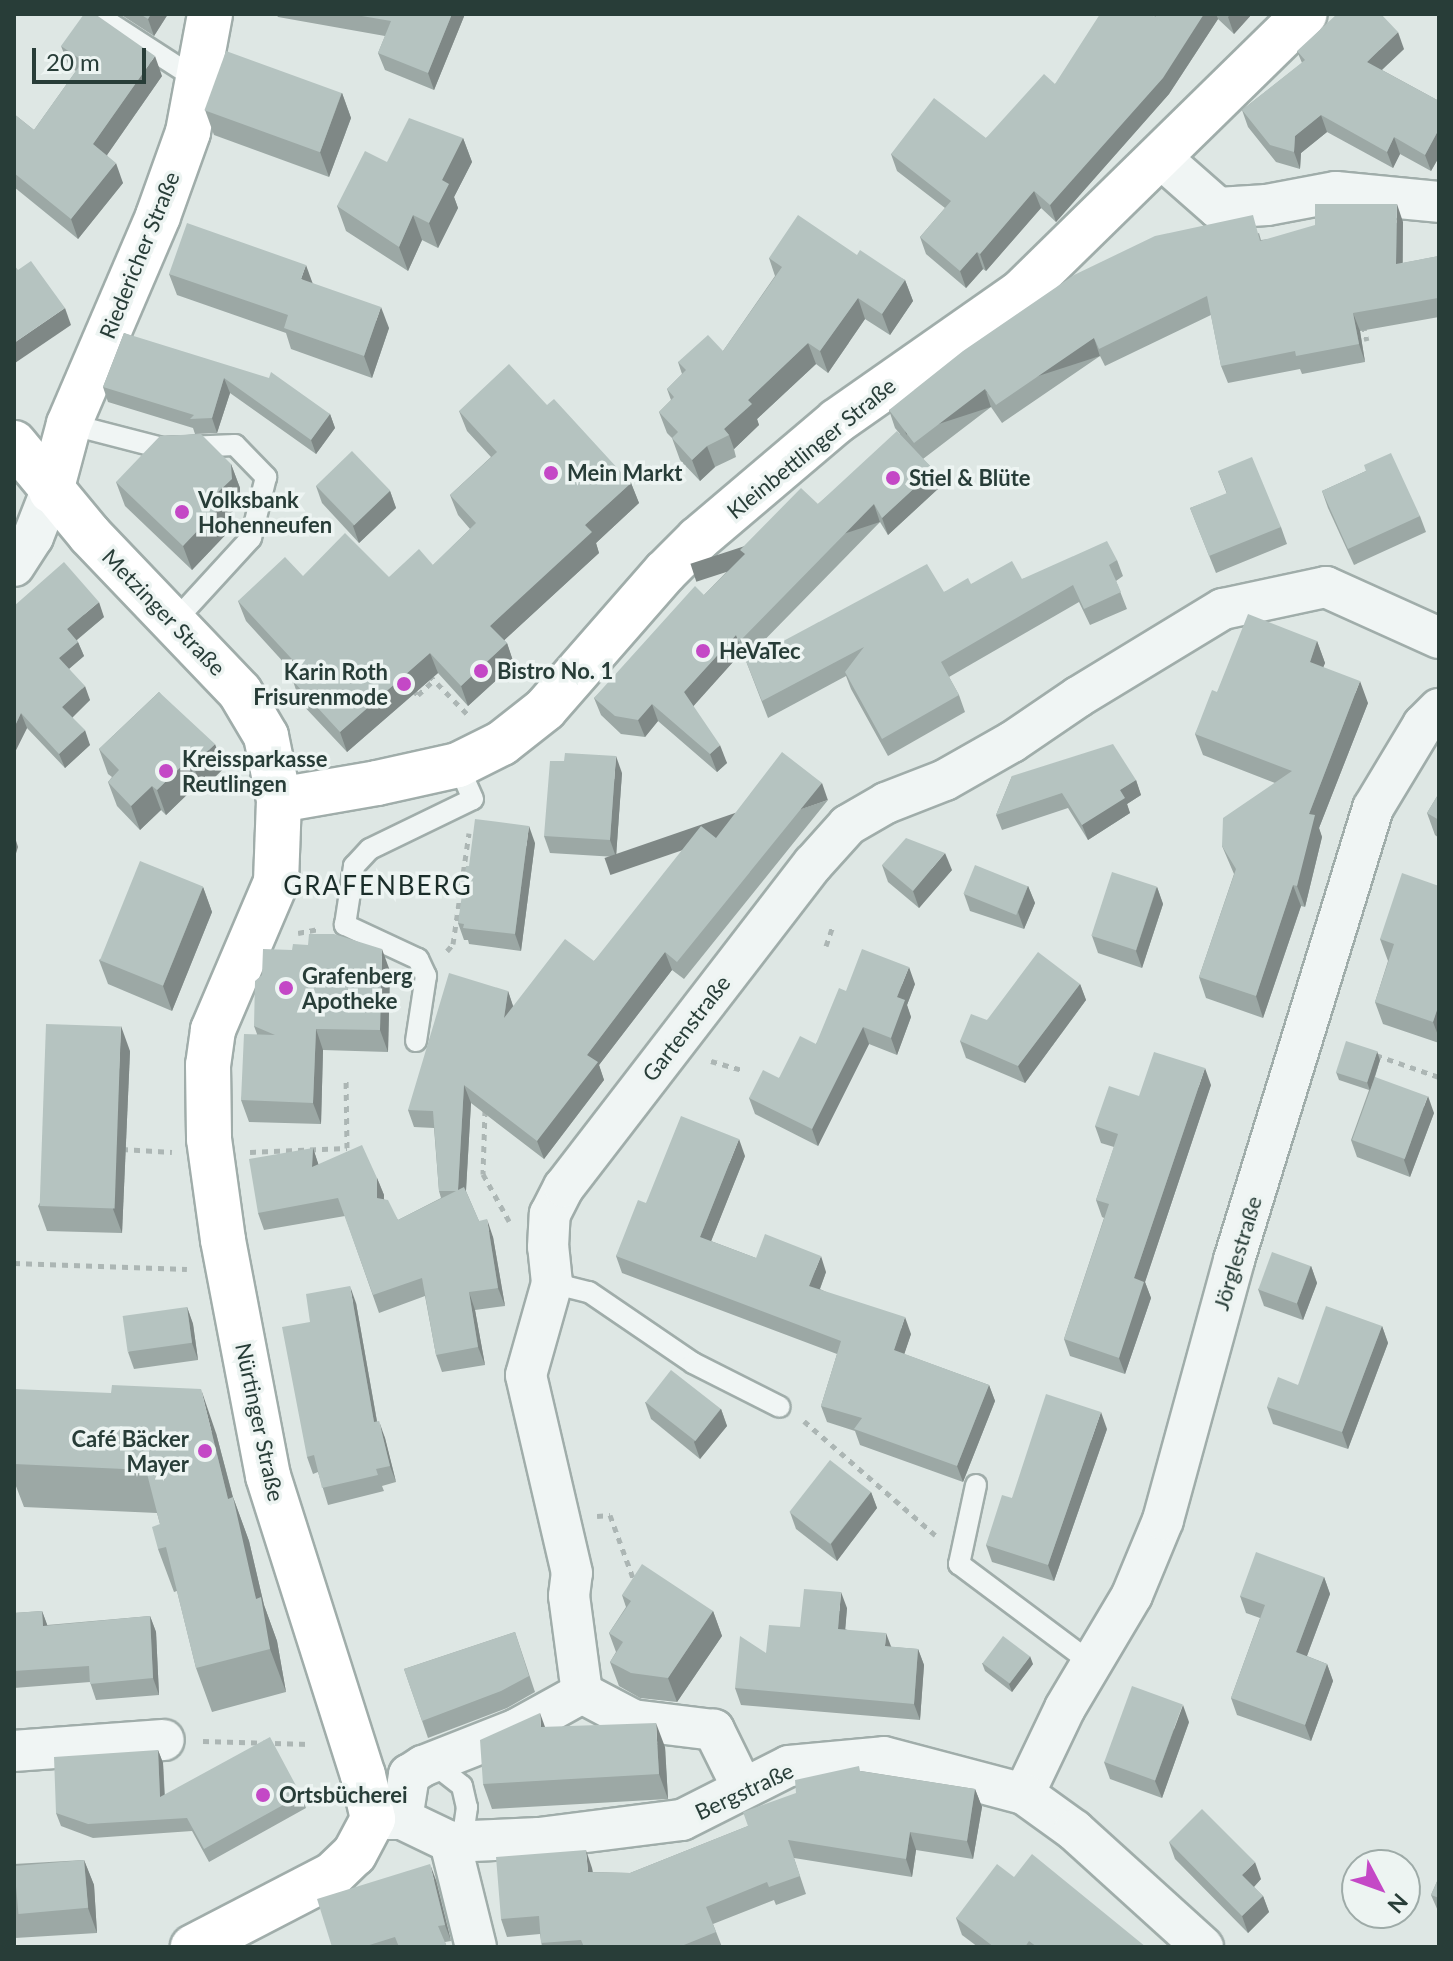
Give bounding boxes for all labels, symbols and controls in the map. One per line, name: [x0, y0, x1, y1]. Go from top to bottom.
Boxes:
scale bar: [36, 32, 150, 82]
text: 20 m: [46, 47, 100, 76]
street label: Riedericher Straße: [93, 167, 185, 343]
street label: Kleinbettlinger Straße: [721, 372, 901, 524]
place label: Mein Markt: [567, 460, 682, 486]
marker: Mein Markt: [542, 464, 560, 482]
place label: Stiel & Blüte: [909, 465, 1031, 491]
marker: Stiel & Blüte: [884, 469, 902, 487]
place label: Volksbank Hohenneufen: [198, 486, 332, 538]
marker: Volksbank Hohenneufen: [173, 503, 191, 521]
street label: Metzinger Straße: [97, 543, 231, 681]
place label: HeVaTec: [719, 638, 801, 664]
marker: HeVaTec: [694, 642, 712, 660]
place label: Karin Roth Frisurenmode: [253, 658, 388, 710]
place label: Bistro No. 1: [497, 658, 613, 684]
marker: Bistro No. 1: [472, 662, 490, 680]
marker: Karin Roth Frisurenmode: [395, 675, 413, 693]
place label: Kreissparkasse Reutlingen: [182, 745, 328, 796]
marker: Kreissparkasse Reutlingen: [157, 762, 175, 780]
district label: GRAFENBERG: [283, 870, 473, 902]
place label: Grafenberg Apotheke: [302, 962, 413, 1014]
street label: Gartenstraße: [636, 970, 736, 1086]
marker: Grafenberg Apotheke: [277, 979, 295, 997]
street label: Jörglestraße: [1207, 1193, 1267, 1313]
street label: Nürtinger Straße: [230, 1340, 290, 1504]
place label: Café Bäcker Mayer: [72, 1425, 189, 1476]
marker: Café Bäcker Mayer: [196, 1442, 214, 1460]
street label: Bergstraße: [691, 1757, 797, 1825]
place label: Ortsbücherei: [279, 1782, 408, 1808]
marker: Ortsbücherei: [254, 1786, 272, 1804]
north arrow: [1341, 1849, 1421, 1929]
text: N: [1382, 1889, 1414, 1919]

